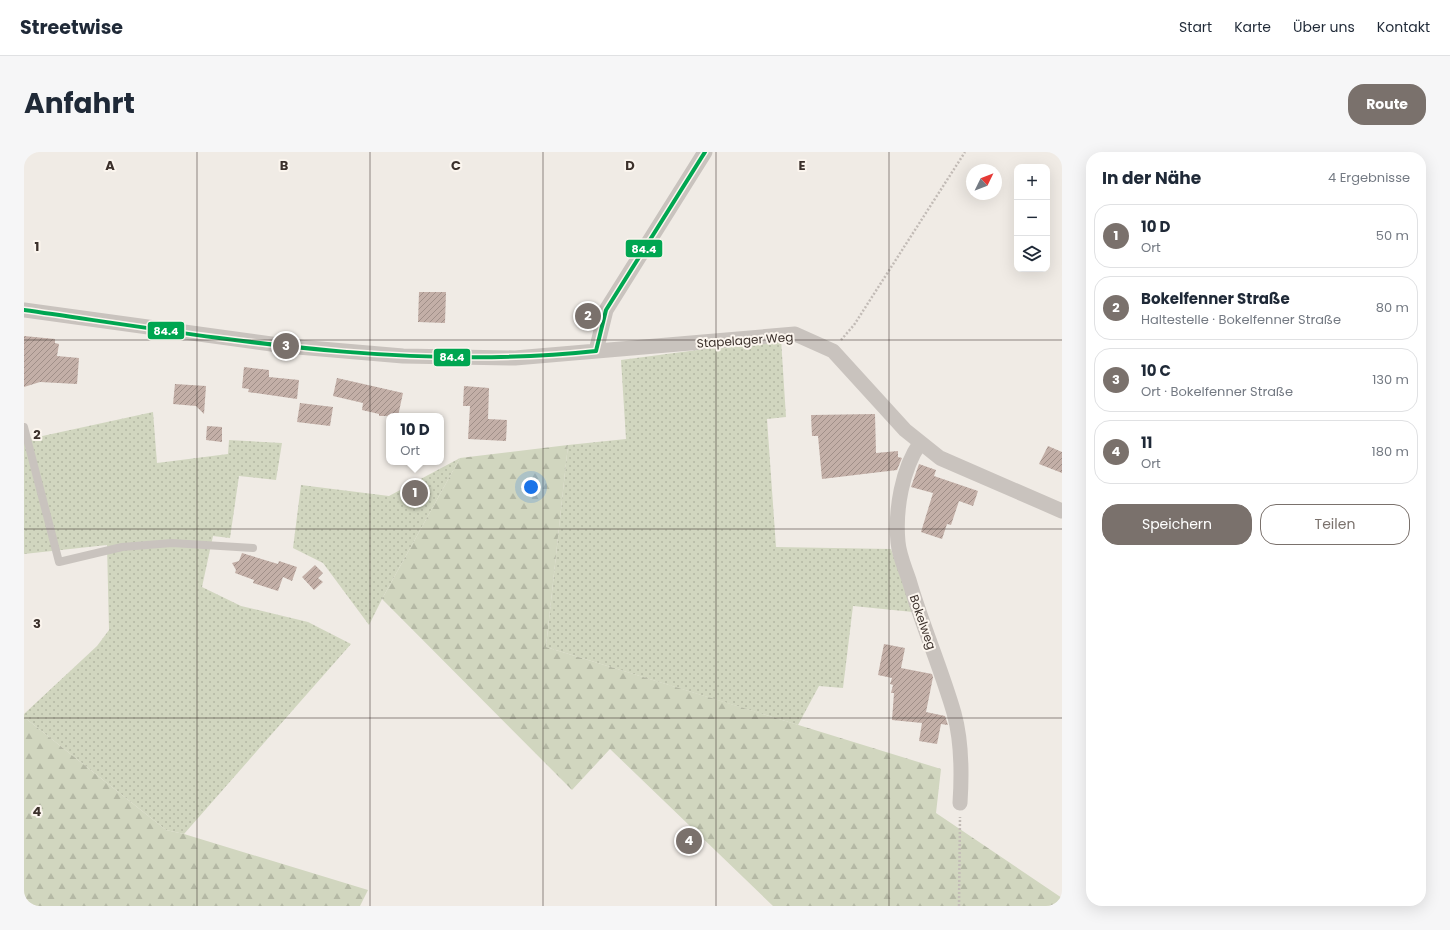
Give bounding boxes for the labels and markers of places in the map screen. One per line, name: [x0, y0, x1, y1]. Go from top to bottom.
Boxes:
pin: 2: [575, 301, 601, 331]
pin: 3: [273, 331, 299, 361]
pin: 1: [402, 478, 428, 508]
pin: 4: [676, 826, 702, 856]

